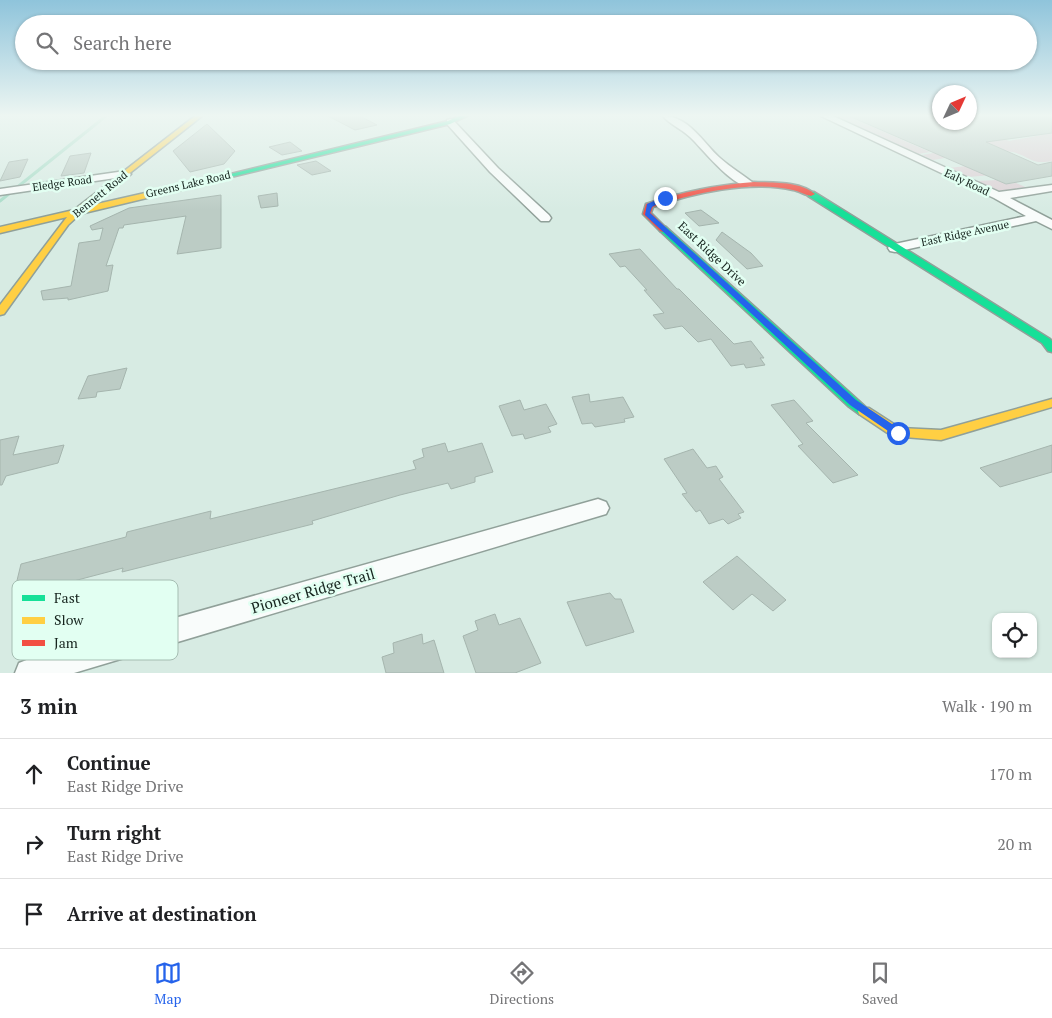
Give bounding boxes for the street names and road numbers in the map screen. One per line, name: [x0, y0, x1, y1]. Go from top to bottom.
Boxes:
street label: Ealy Road: [942, 166, 992, 198]
street label: Greens Lake Road: [144, 167, 232, 201]
street label: Bennett Road: [70, 168, 130, 220]
street label: Eledge Road: [31, 172, 93, 194]
street label: East Ridge Avenue: [920, 217, 1011, 249]
street label: East Ridge Drive: [675, 218, 749, 289]
street label: Pioneer Ridge Trail: [249, 563, 377, 617]

